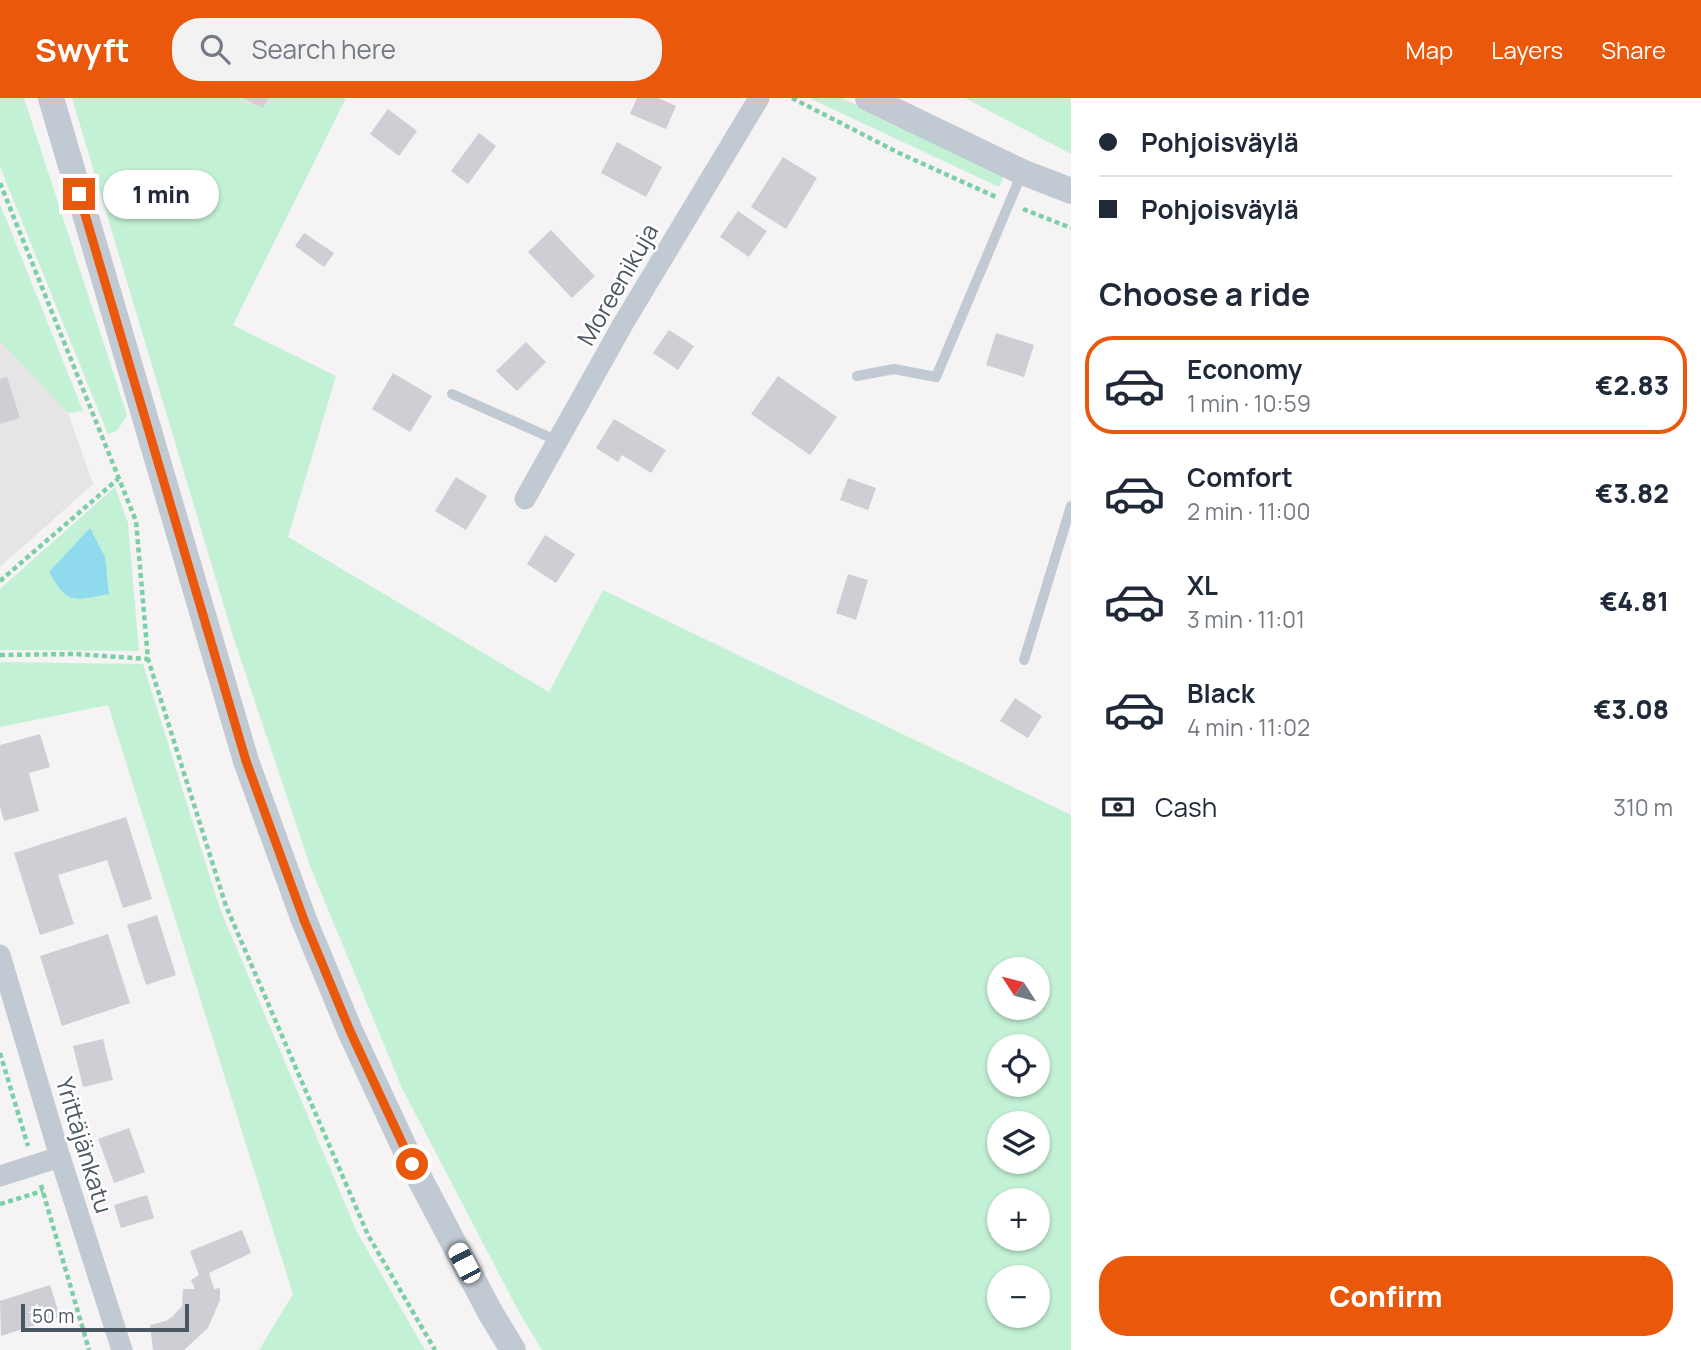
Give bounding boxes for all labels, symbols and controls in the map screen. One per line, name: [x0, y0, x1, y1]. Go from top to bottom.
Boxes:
search box: [172, 18, 662, 81]
text: Swyft: [35, 27, 130, 72]
icon: search: [196, 30, 234, 68]
text: Search here: [252, 31, 396, 67]
text: Map: [1406, 33, 1453, 66]
text: Layers: [1491, 33, 1563, 66]
text: Share: [1601, 33, 1666, 66]
text: Pohjoisväylä: [1141, 124, 1299, 160]
callout: 1 min: [104, 170, 219, 218]
route end: [63, 178, 95, 210]
text: 1 min: [132, 178, 190, 210]
text: Pohjoisväylä: [1141, 191, 1299, 227]
street label: Moreenikuja: [569, 217, 665, 351]
text: Choose a ride: [1099, 272, 1310, 316]
text: Economy: [1187, 351, 1302, 387]
icon: car: [1103, 354, 1166, 417]
text: €2.83: [1595, 367, 1669, 403]
text: 1 min · 10:59: [1187, 387, 1311, 419]
text: Comfort: [1187, 459, 1293, 495]
icon: car: [1103, 462, 1166, 525]
text: €3.82: [1595, 475, 1669, 511]
text: 2 min · 11:00: [1187, 495, 1311, 527]
text: XL: [1187, 567, 1218, 603]
icon: car: [1103, 570, 1166, 633]
text: €4.81: [1600, 583, 1669, 619]
text: 3 min · 11:01: [1187, 603, 1305, 635]
text: Black: [1187, 675, 1255, 711]
icon: car: [1103, 678, 1166, 741]
text: €3.08: [1594, 691, 1669, 727]
text: 4 min · 11:02: [1187, 711, 1310, 743]
icon: cash: [1099, 788, 1137, 826]
text: Cash: [1155, 789, 1217, 825]
text: 310 m: [1613, 791, 1673, 823]
north arrow: [987, 957, 1050, 1020]
map controls: [987, 957, 1050, 1328]
button: locate: [987, 1034, 1050, 1097]
street label: Yrittäjänkatu: [49, 1073, 121, 1217]
button: layers: [987, 1111, 1050, 1174]
route start: [396, 1148, 428, 1180]
button: +: [987, 1188, 1050, 1251]
car: [445, 1240, 484, 1286]
button: Confirm: [1099, 1256, 1673, 1336]
button: −: [987, 1265, 1050, 1328]
scale bar: [21, 1301, 189, 1333]
text: 50 m: [32, 1303, 74, 1329]

